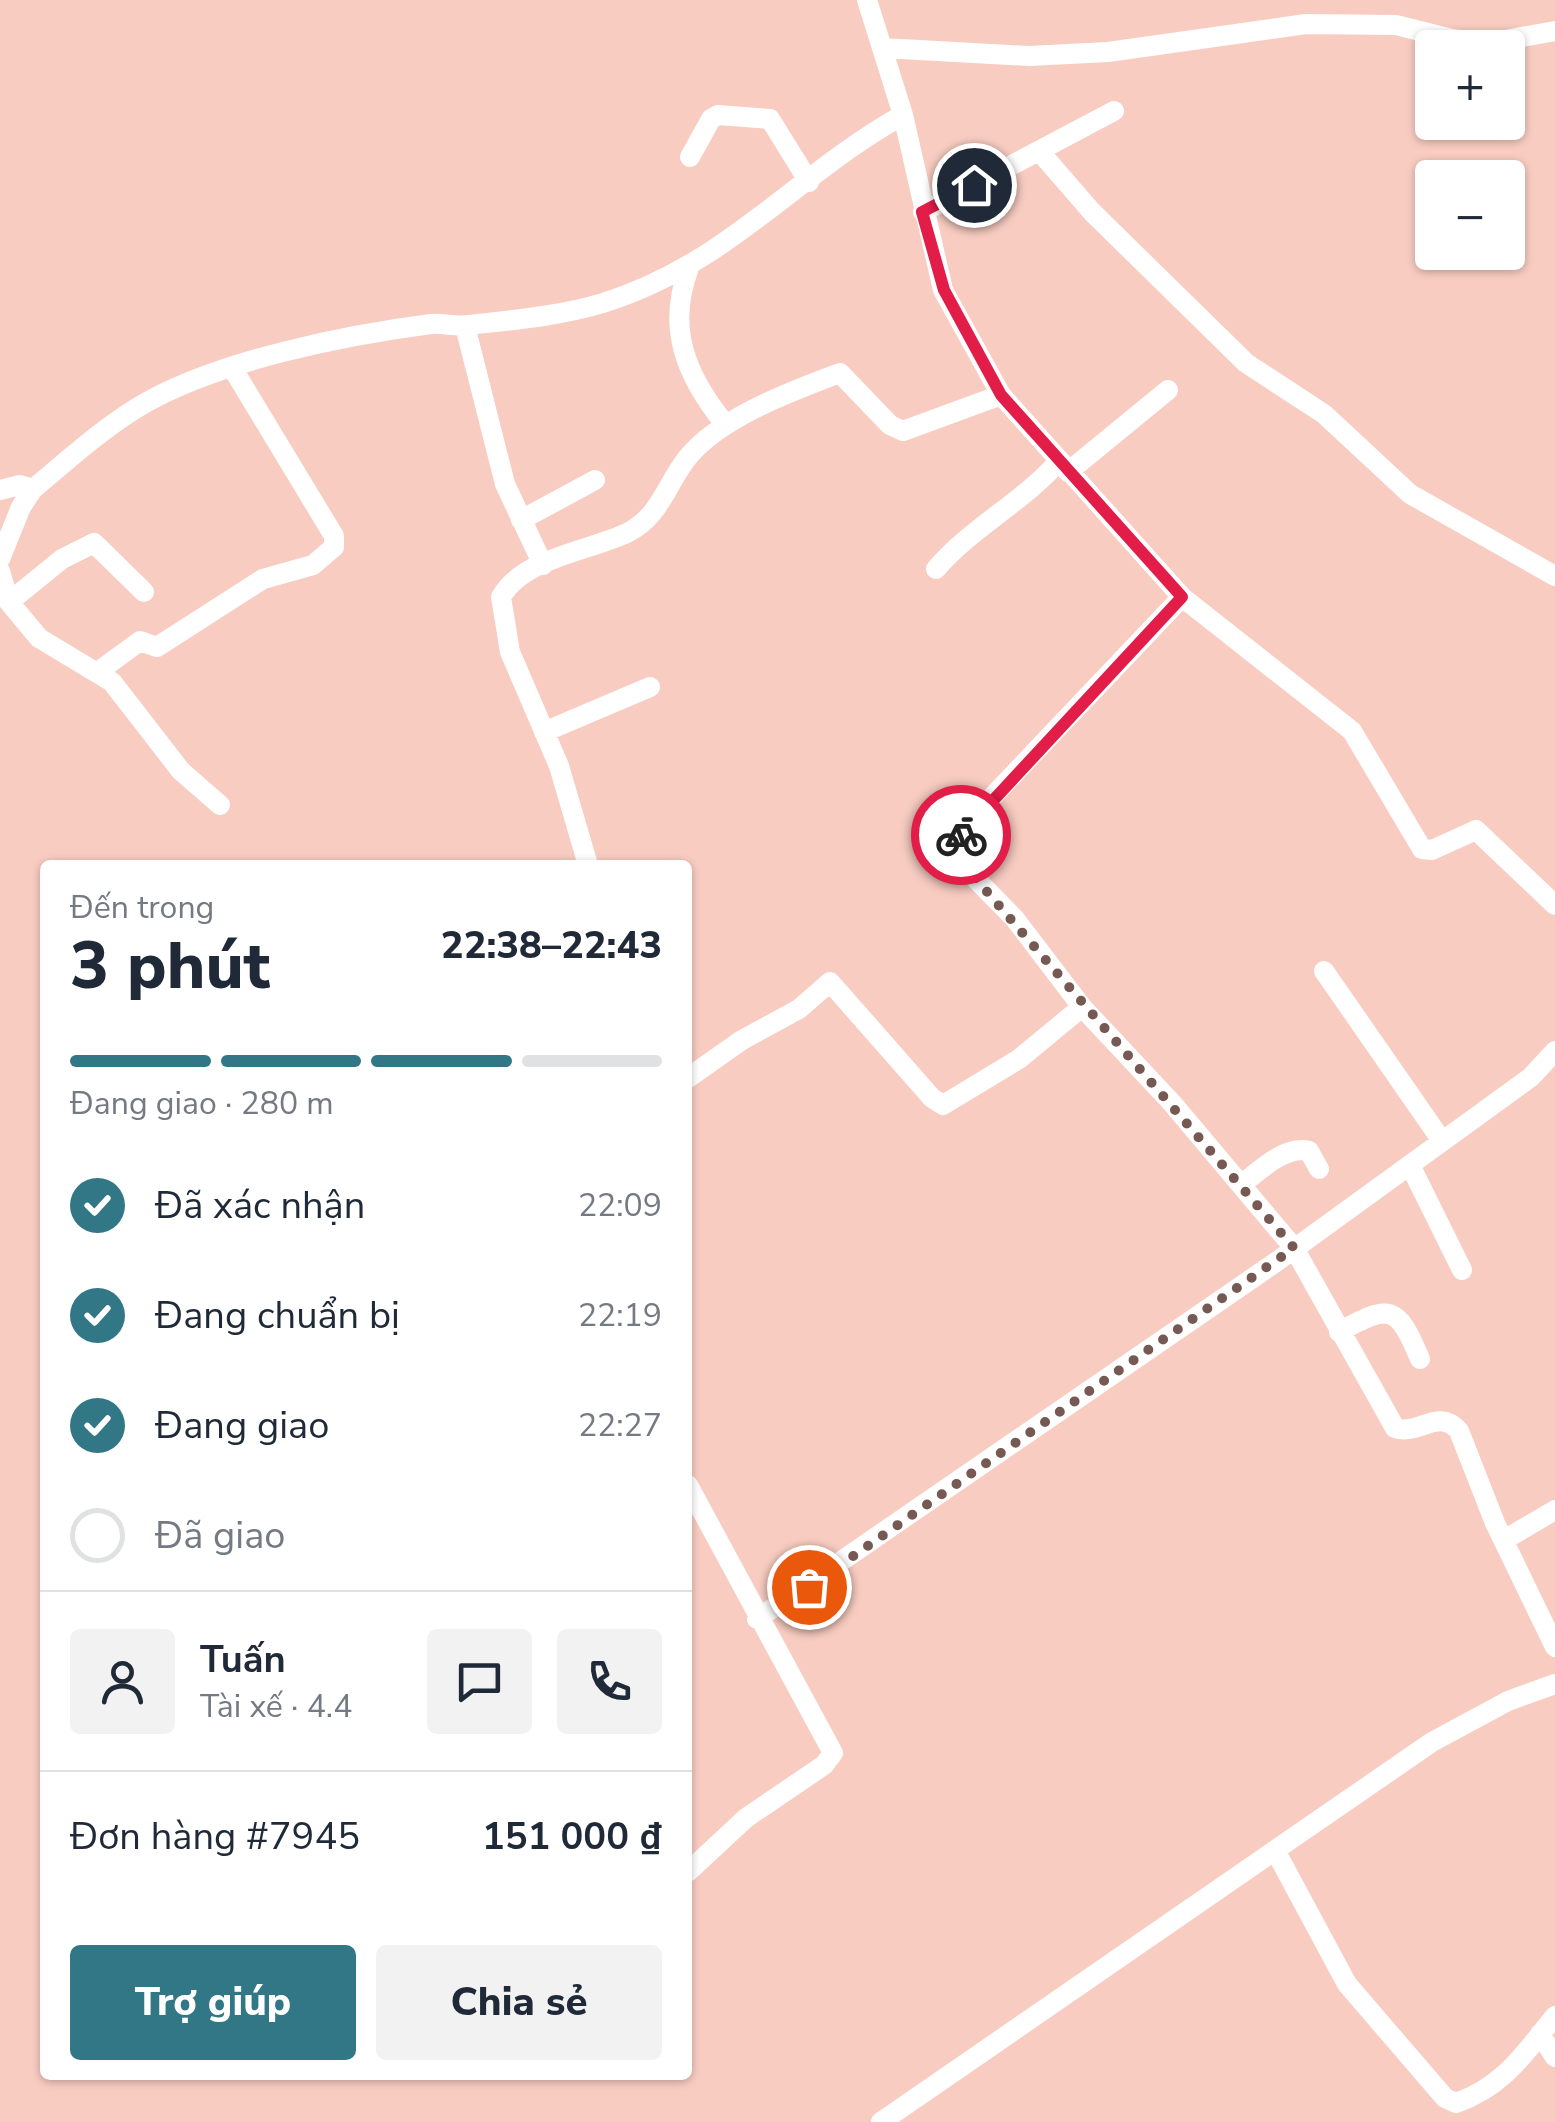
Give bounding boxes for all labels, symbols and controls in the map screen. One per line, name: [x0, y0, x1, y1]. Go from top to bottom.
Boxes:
map controls: [1415, 30, 1525, 270]
button: +: [1415, 30, 1525, 140]
pin: [932, 143, 1017, 228]
icon: home: [947, 158, 1002, 213]
button: −: [1415, 160, 1525, 270]
courier: [911, 785, 1011, 885]
icon: bike: [934, 808, 989, 863]
text: Đến trong: [70, 886, 214, 929]
text: 22:38–22:43: [441, 920, 662, 971]
text: 3 phút: [70, 922, 270, 1011]
text: Đang giao · 280 m: [70, 1082, 334, 1125]
icon: check: [70, 1178, 125, 1233]
text: Đã xác nhận: [155, 1180, 365, 1231]
text: 22:09: [578, 1184, 662, 1227]
icon: check: [70, 1288, 125, 1343]
text: Đang chuẩn bị: [155, 1290, 400, 1341]
text: 22:19: [578, 1294, 662, 1337]
icon: check: [70, 1398, 125, 1453]
text: Đang giao: [155, 1400, 329, 1451]
text: 22:27: [578, 1404, 662, 1447]
text: Đã giao: [155, 1510, 285, 1561]
pin: [767, 1545, 852, 1630]
icon: bag: [782, 1560, 837, 1615]
button: person: [70, 1629, 175, 1734]
button: chat: [427, 1629, 532, 1734]
button: phone: [557, 1629, 662, 1734]
text: Tuấn: [200, 1634, 286, 1685]
text: Tài xế · 4.4: [200, 1685, 352, 1728]
text: Đơn hàng #7945: [70, 1811, 360, 1862]
text: 151 000 ₫: [482, 1811, 662, 1862]
button: Trợ giúp: [70, 1945, 356, 2060]
button: Chia sẻ: [376, 1945, 662, 2060]

